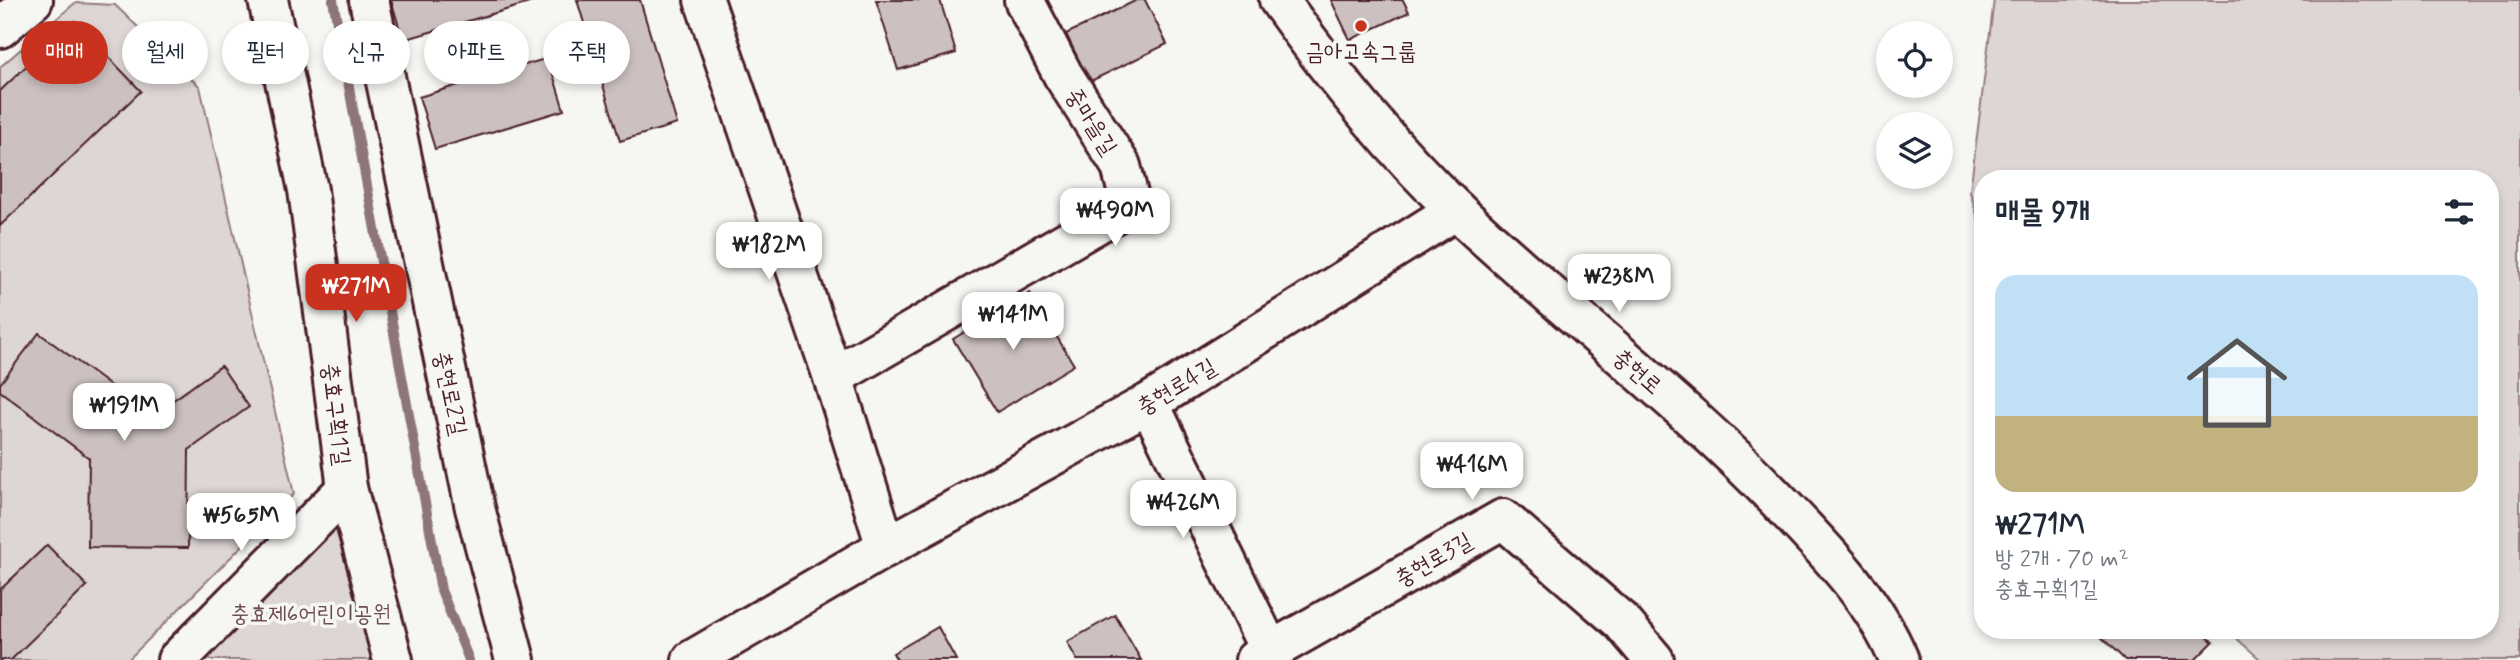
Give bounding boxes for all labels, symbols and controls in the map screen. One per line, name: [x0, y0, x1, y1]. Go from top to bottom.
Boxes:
marker: 금아고속그룹: [1353, 18, 1369, 34]
chip: 매매: [21, 21, 108, 84]
chip: 월세: [122, 21, 208, 84]
chip: 필터: [222, 21, 309, 84]
chip: 신규: [323, 21, 410, 84]
chip: 아파트: [424, 21, 529, 84]
chip: 주택: [543, 21, 630, 84]
map controls: [1876, 21, 1953, 189]
button: locate: [1876, 21, 1953, 98]
place label: 금아고속그룹: [1305, 38, 1417, 68]
street label: 중마을길: [1058, 83, 1123, 161]
button: layers: [1876, 112, 1953, 189]
pin: ₩490M: [1066, 188, 1164, 248]
text: 매물 9개: [1995, 193, 2090, 232]
icon: filters: [2440, 193, 2478, 231]
text: ₩490M: [1076, 196, 1154, 226]
pin: ₩182M: [720, 222, 818, 282]
text: ₩182M: [732, 230, 806, 260]
pin: ₩238M: [1570, 254, 1668, 314]
text: ₩238M: [1584, 262, 1654, 292]
pin: ₩271M: [307, 264, 405, 324]
text: ₩271M: [321, 272, 391, 302]
pin: ₩141M: [964, 292, 1062, 352]
text: ₩141M: [978, 300, 1048, 330]
icon: home: [2174, 320, 2300, 446]
street label: 충현로: [1606, 343, 1667, 402]
street label: 충현로2길: [426, 349, 473, 438]
street label: 충현로4길: [1132, 352, 1222, 423]
street label: 충효구획1길: [314, 361, 356, 467]
pin: ₩191M: [75, 384, 173, 443]
text: ₩191M: [89, 391, 159, 421]
pin: ₩416M: [1423, 442, 1521, 502]
text: ₩416M: [1436, 450, 1508, 480]
pin: ₩426M: [1134, 480, 1232, 540]
text: ₩426M: [1146, 488, 1220, 518]
pin: ₩565M: [192, 494, 290, 553]
text: ₩565M: [203, 501, 279, 531]
text: ₩271M: [1995, 506, 2085, 545]
street label: 충현로3길: [1390, 527, 1478, 595]
text: 방 2개 · 70 m²: [1995, 545, 2129, 575]
text: 충효구획1길: [1995, 575, 2098, 605]
park label: 충효제6어린이공원: [231, 600, 391, 630]

